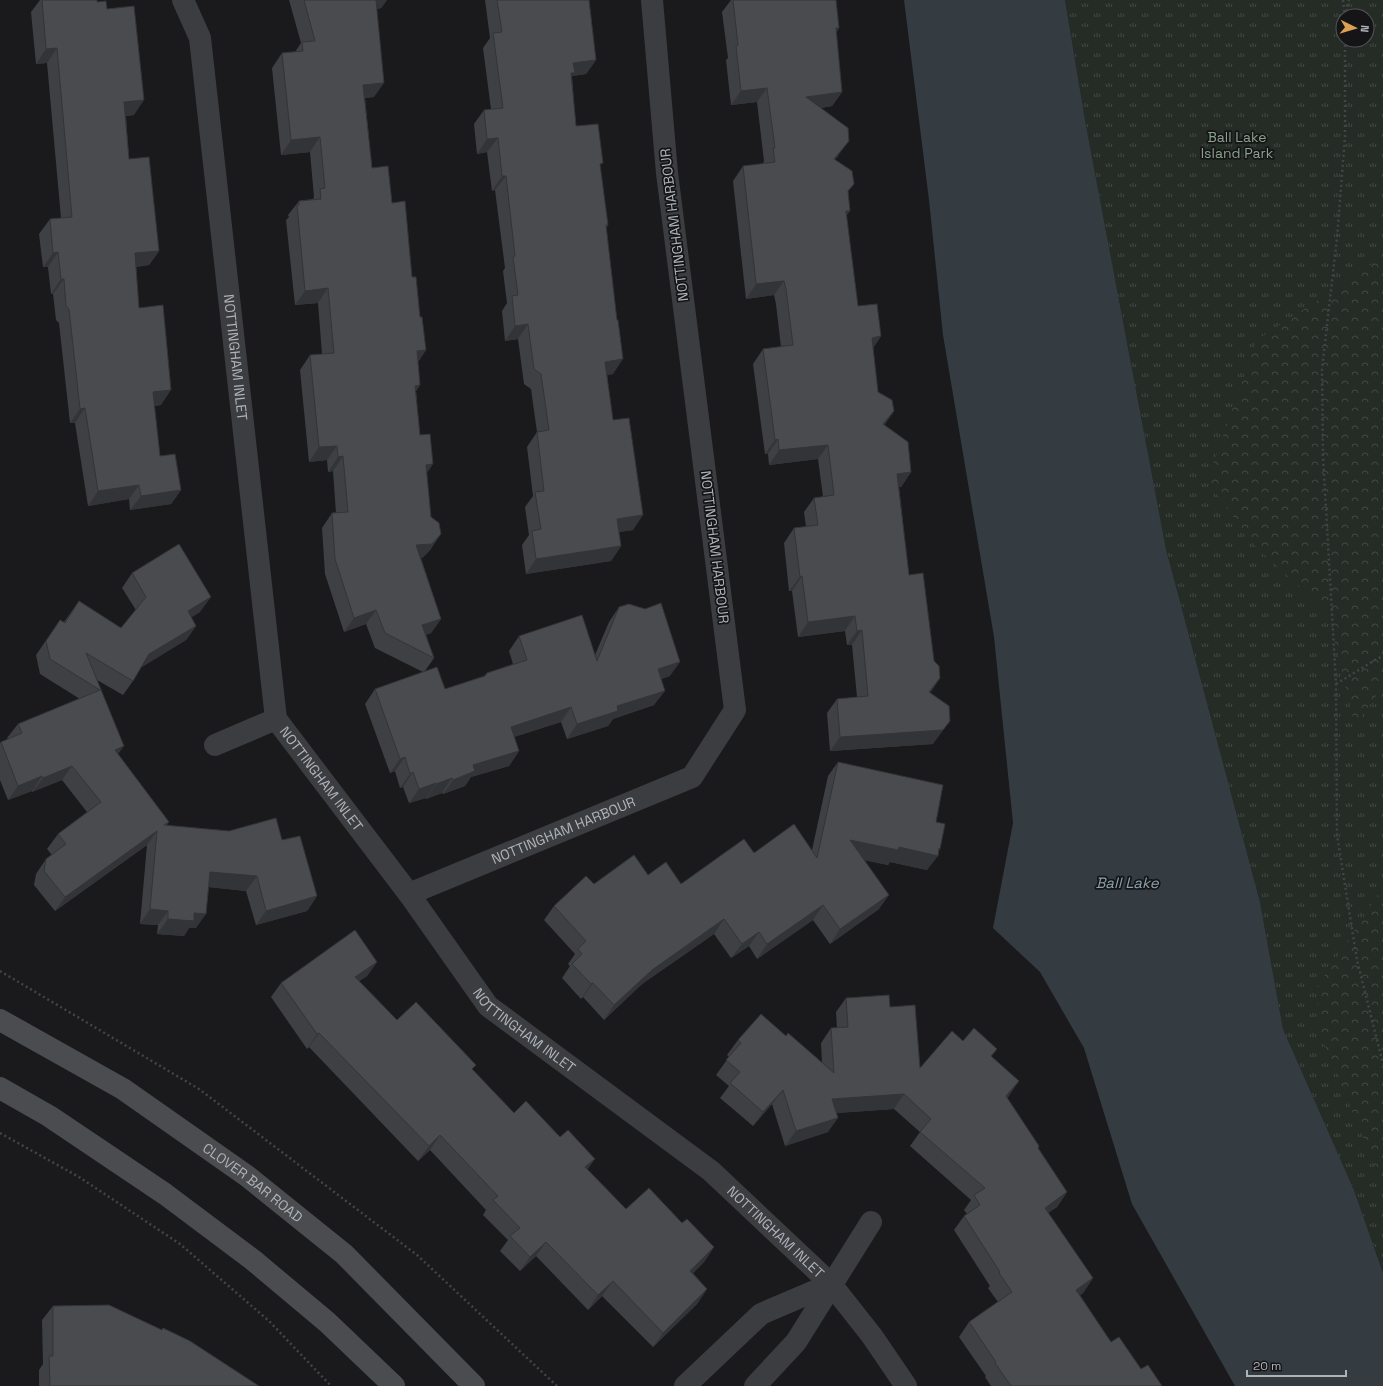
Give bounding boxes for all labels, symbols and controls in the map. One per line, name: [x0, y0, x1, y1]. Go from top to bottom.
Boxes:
north arrow: [1335, 8, 1375, 48]
text: N: [1358, 25, 1372, 33]
park label: Ball Lake Island Park: [1201, 128, 1274, 162]
street label: NOTTINGHAM HARBOUR: [656, 147, 692, 303]
street label: NOTTINGHAM INLET: [220, 293, 252, 421]
street label: NOTTINGHAM HARBOUR: [697, 469, 733, 625]
street label: NOTTINGHAM INLET: [276, 723, 367, 835]
street label: NOTTINGHAM HARBOUR: [489, 792, 638, 868]
water label: Ball Lake: [1095, 873, 1160, 892]
street label: NOTTINGHAM INLET: [469, 984, 579, 1077]
street label: CLOVER BAR ROAD: [199, 1139, 306, 1226]
street label: NOTTINGHAM INLET: [723, 1182, 828, 1282]
scale bar: [1247, 1352, 1346, 1378]
text: 20 m: [1253, 1358, 1281, 1374]

